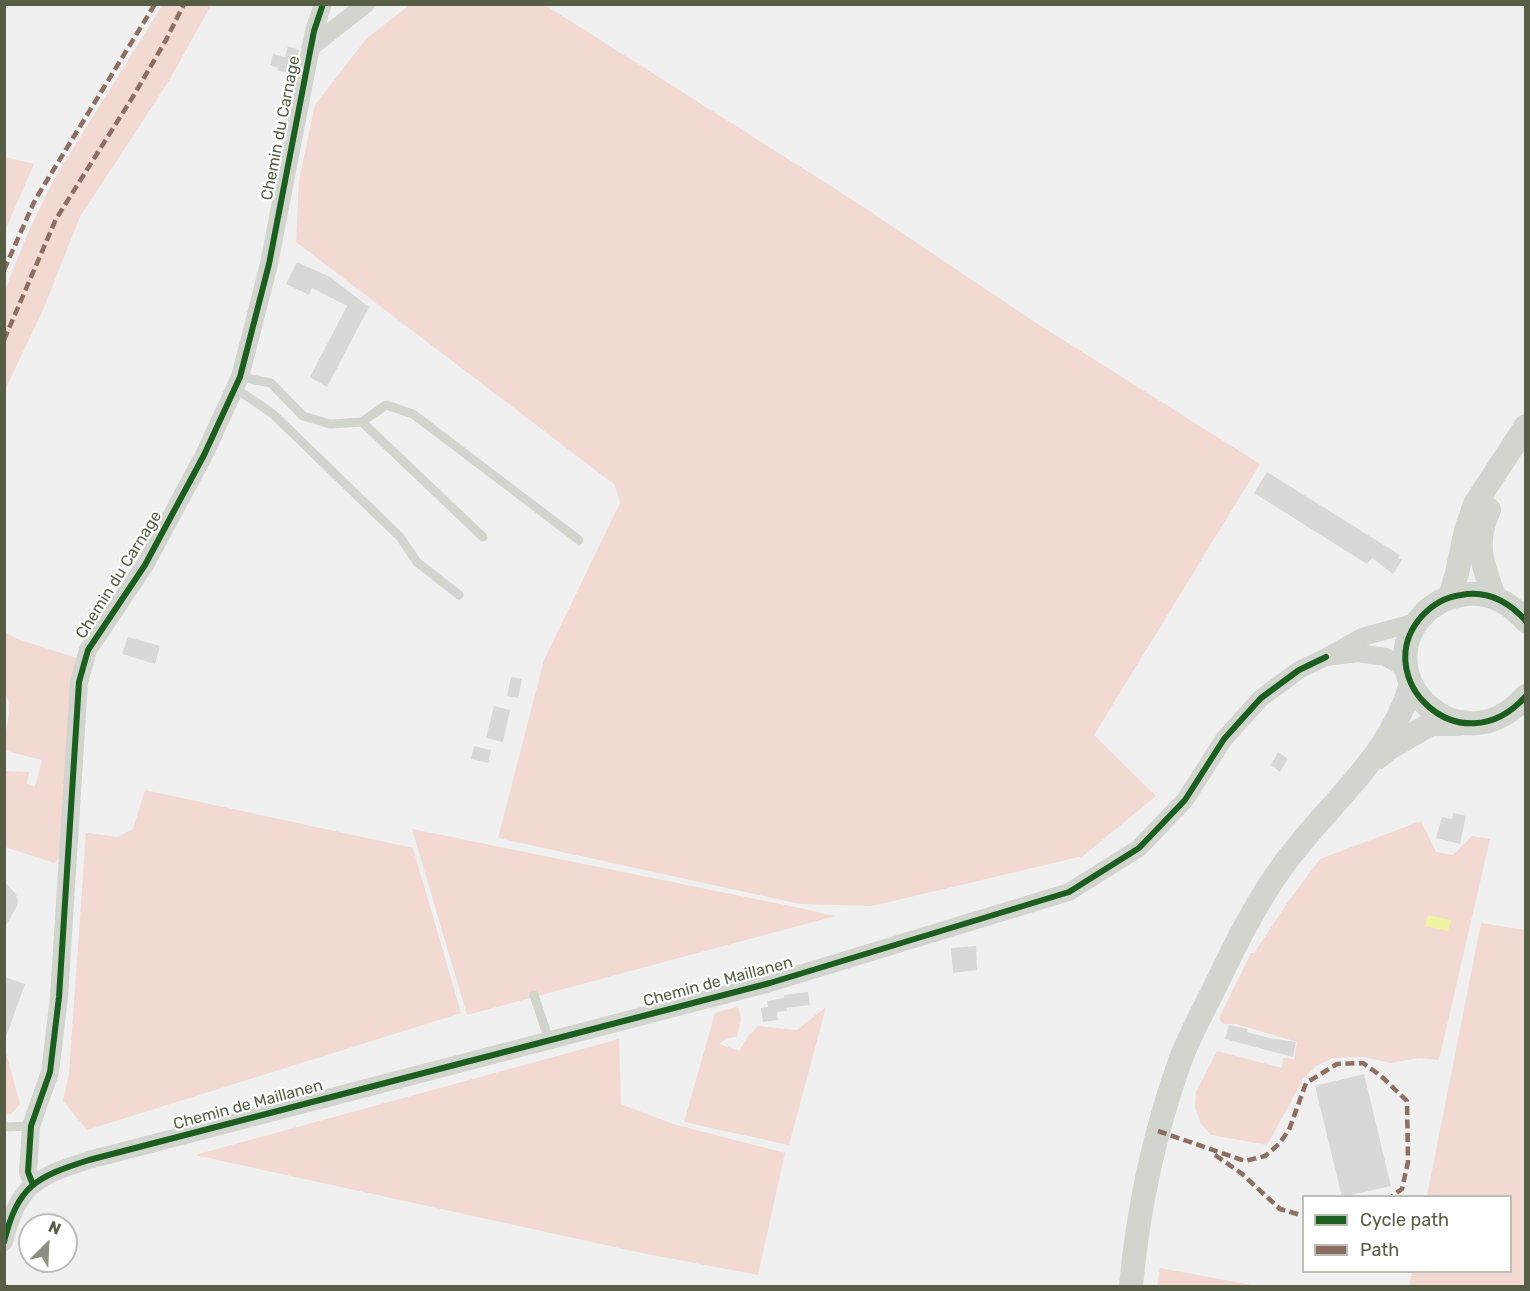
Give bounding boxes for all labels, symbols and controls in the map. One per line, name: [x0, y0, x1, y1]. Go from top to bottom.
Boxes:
street label: Chemin du Carnage: [258, 54, 304, 202]
street label: Chemin du Carnage: [72, 508, 166, 642]
street label: Chemin de Maillanen: [641, 953, 795, 1011]
street label: Chemin de Maillanen: [171, 1076, 325, 1134]
legend: [1302, 1195, 1512, 1273]
text: Cycle path: [1360, 1209, 1449, 1231]
north arrow: [18, 1213, 78, 1273]
text: N: [46, 1217, 64, 1239]
text: Path: [1360, 1239, 1399, 1261]

